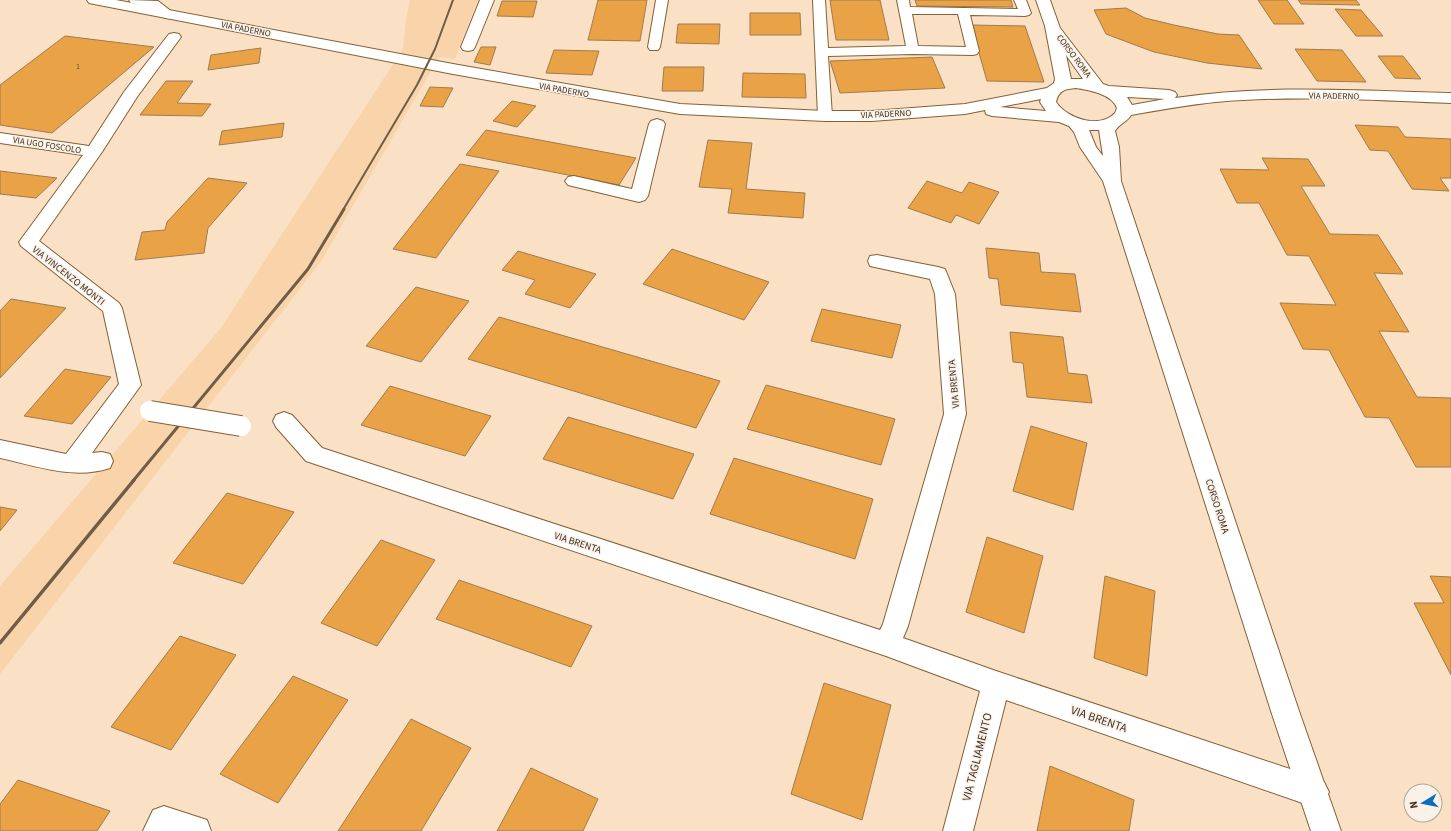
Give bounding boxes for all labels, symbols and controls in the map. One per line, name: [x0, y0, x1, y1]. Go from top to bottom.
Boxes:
street label: VIA PADERNO: [220, 18, 272, 41]
street label: CORSO ROMA: [1053, 32, 1094, 81]
house number: 1: [76, 61, 80, 72]
street label: VIA PADERNO: [538, 80, 590, 101]
street label: VIA PADERNO: [1309, 90, 1359, 103]
street label: VIA PADERNO: [860, 107, 912, 122]
street label: VIA UGO FOSCOLO: [12, 134, 82, 157]
street label: VIA VINCENZO MONTI: [29, 243, 108, 309]
street label: VIA BRENTA: [945, 358, 963, 409]
street label: CORSO ROMA: [1202, 477, 1233, 536]
street label: VIA BRENTA: [552, 529, 604, 557]
street label: VIA BRENTA: [1068, 702, 1130, 737]
street label: VIA TAGLIAMENTO: [958, 711, 997, 803]
north arrow: [1403, 783, 1443, 823]
text: N: [1406, 800, 1422, 810]

